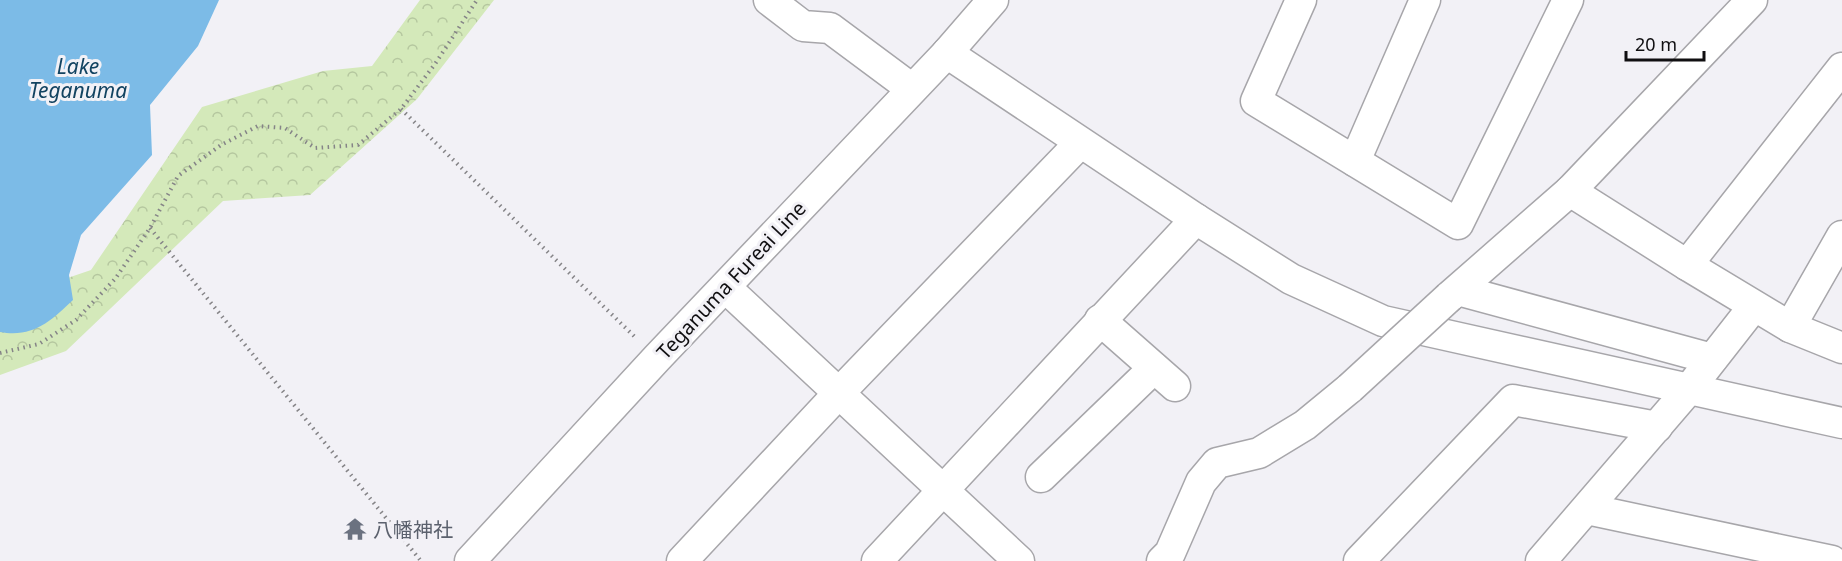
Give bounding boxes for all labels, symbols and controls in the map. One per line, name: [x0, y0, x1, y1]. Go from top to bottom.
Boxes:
scale bar: [1626, 24, 1704, 62]
text: 20 m: [1635, 32, 1677, 56]
water label: Lake Teganuma: [29, 52, 127, 104]
street label: Teganuma Fureai Line: [651, 195, 811, 365]
temple icon: 八幡神社: [342, 516, 368, 542]
place label: 八幡神社: [373, 516, 453, 543]

